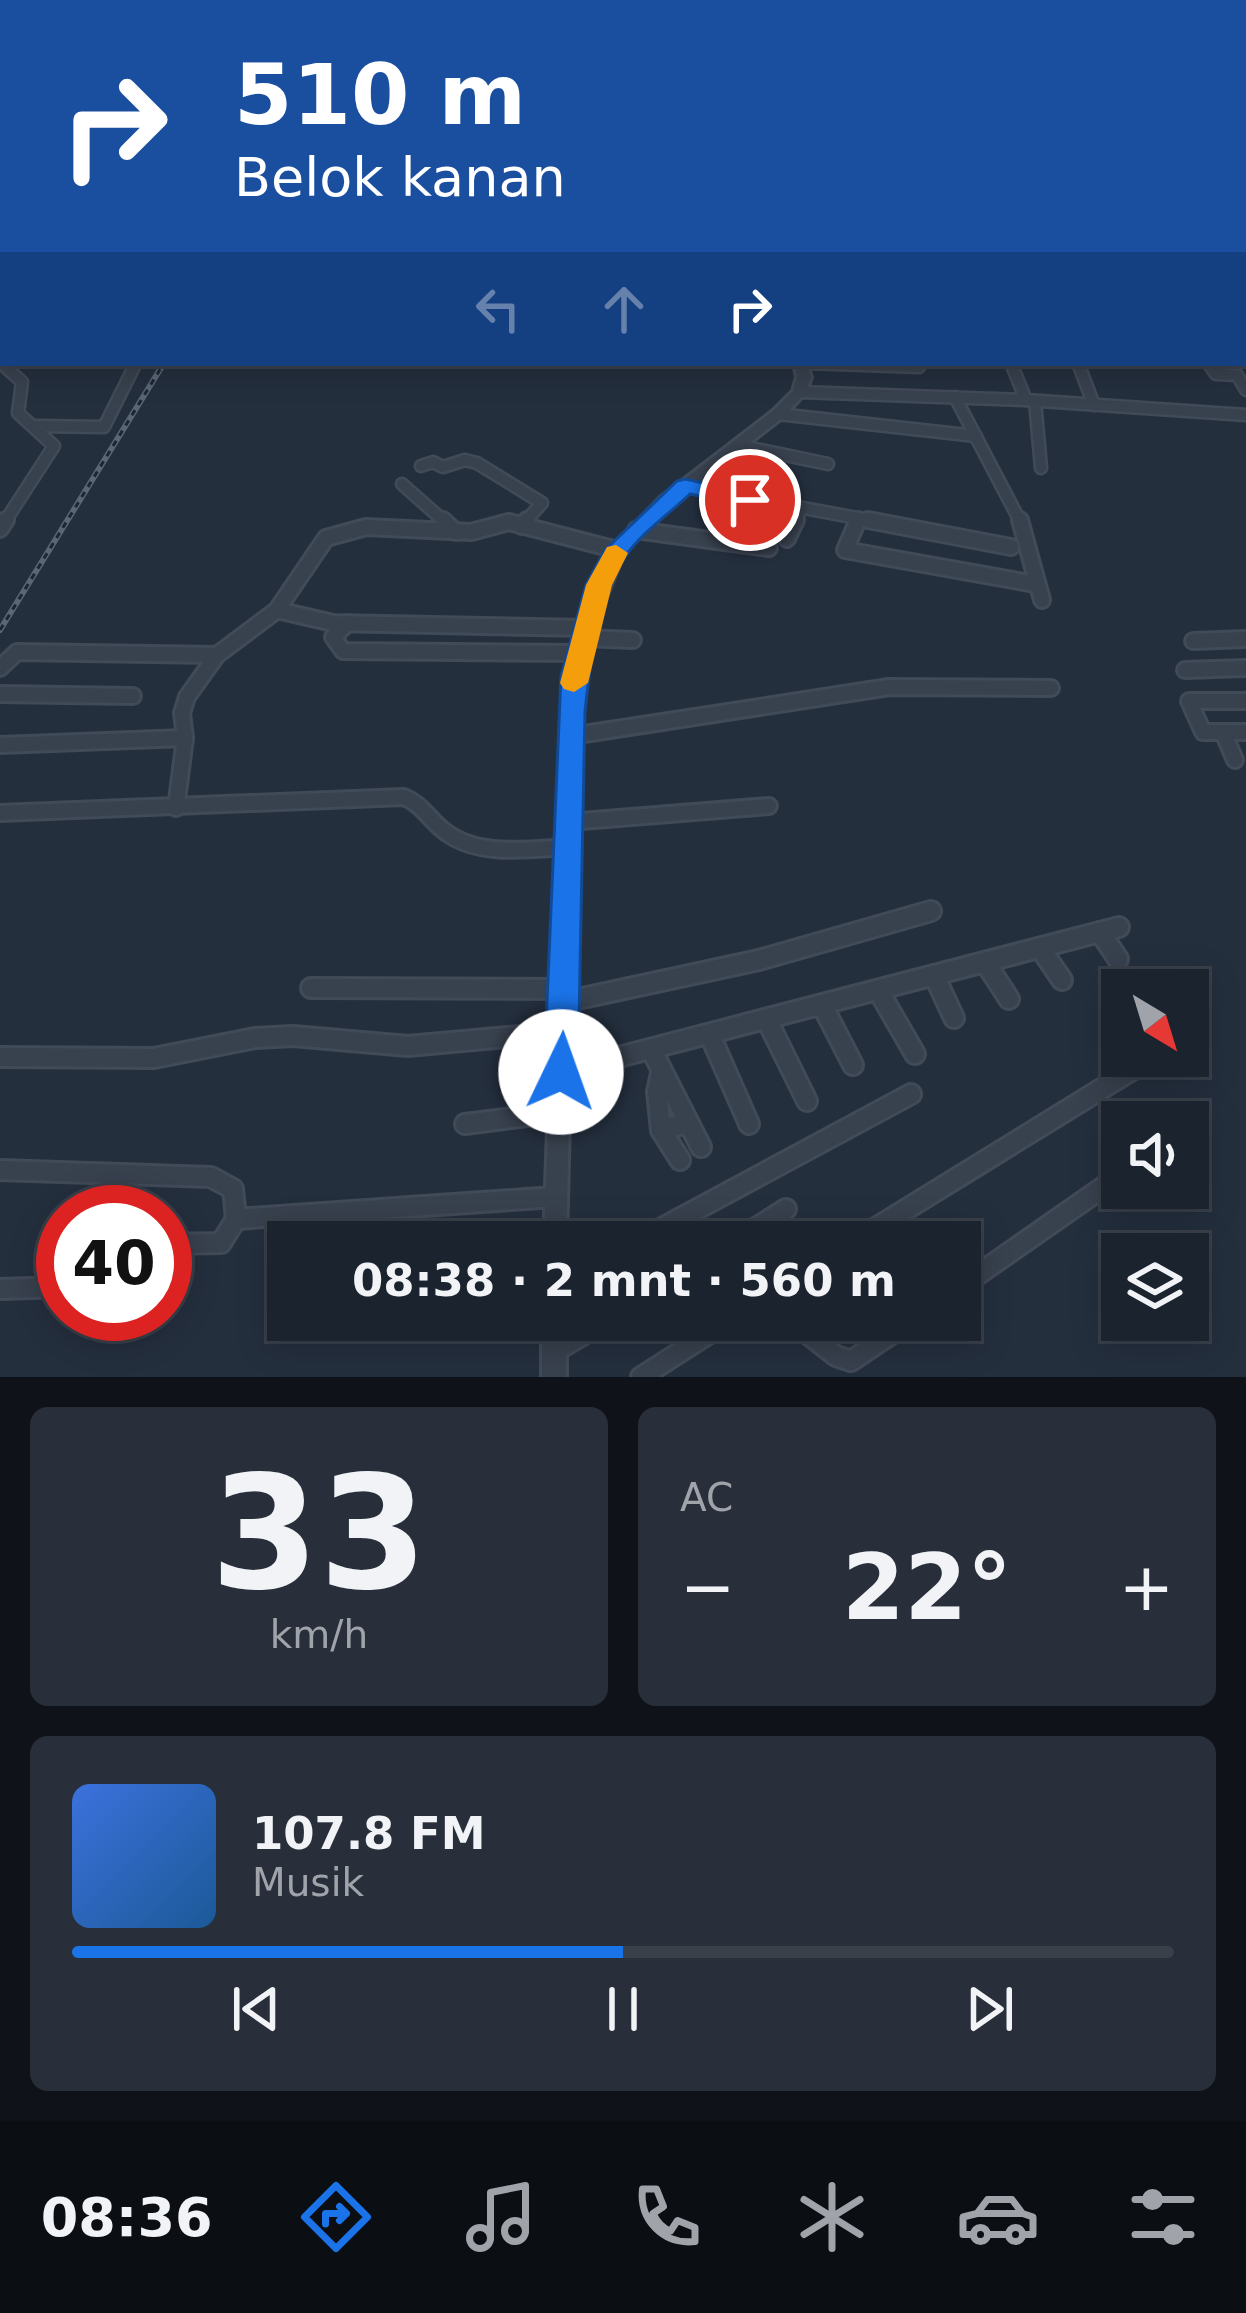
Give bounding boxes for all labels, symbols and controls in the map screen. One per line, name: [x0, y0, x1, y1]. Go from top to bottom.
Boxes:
text: 510 m: [234, 46, 526, 144]
icon: right: [36, 48, 192, 204]
text: Belok kanan: [234, 146, 566, 209]
icon: left: [465, 276, 531, 342]
icon: ahead: [591, 276, 657, 342]
icon: right: [717, 276, 783, 342]
pin: [699, 449, 801, 551]
icon: arrive: [717, 467, 783, 533]
north arrow: [1101, 969, 1209, 1077]
map controls: [1101, 969, 1209, 1341]
position arrow: [498, 1009, 624, 1135]
button: sound: [1101, 1101, 1209, 1209]
speed limit sign: 40: [36, 1185, 192, 1341]
button: layers: [1101, 1233, 1209, 1341]
text: 08:38 · 2 mnt · 560 m: [352, 1254, 896, 1307]
text: 33: [210, 1443, 428, 1625]
text: AC: [680, 1475, 733, 1520]
text: 22°: [842, 1535, 1012, 1640]
text: −: [680, 1549, 735, 1626]
text: +: [1119, 1549, 1174, 1626]
text: km/h: [270, 1612, 368, 1657]
text: 107.8 FM: [252, 1807, 486, 1860]
text: Musik: [252, 1860, 364, 1905]
icon: previous: [223, 1976, 289, 2042]
icon: pause: [590, 1976, 656, 2042]
icon: next: [957, 1976, 1023, 2042]
icon: directions: [294, 2175, 378, 2259]
icon: music: [459, 2175, 543, 2259]
icon: phone: [625, 2175, 709, 2259]
icon: climate: [790, 2175, 874, 2259]
icon: car: [956, 2175, 1040, 2259]
icon: filters: [1121, 2175, 1205, 2259]
text: 08:36: [41, 2186, 213, 2249]

